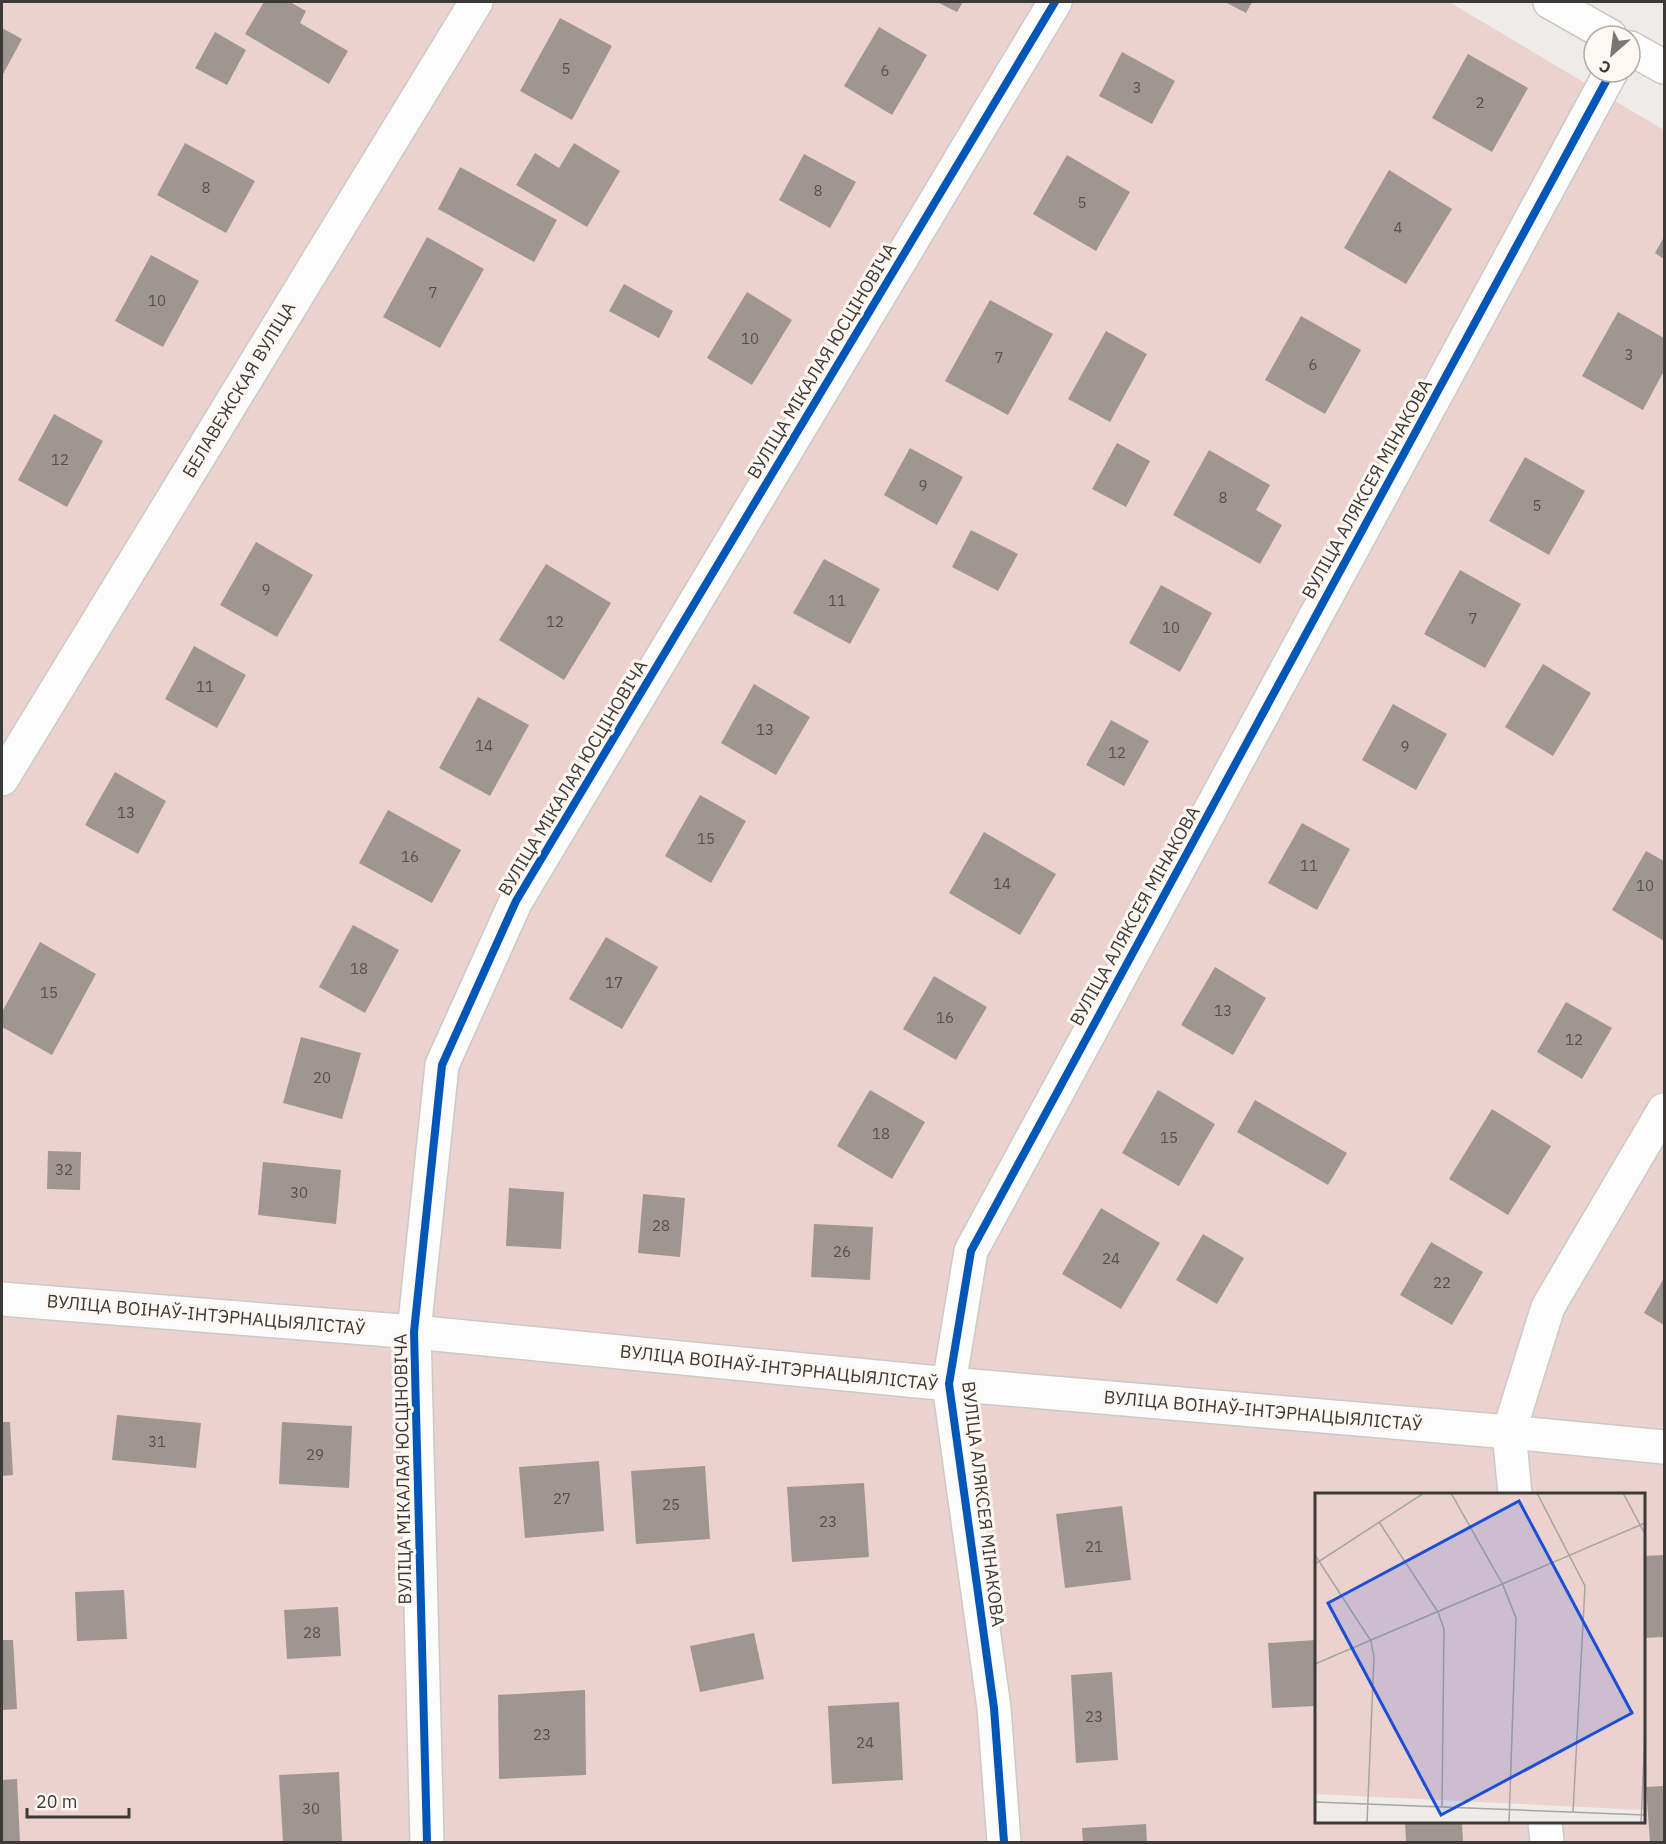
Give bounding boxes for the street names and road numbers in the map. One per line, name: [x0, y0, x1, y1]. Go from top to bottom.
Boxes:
street label: ВУЛІЦА МІКАЛАЯ ЮСЦІНОВІЧА: [742, 238, 901, 483]
street label: БЕЛАВЕЖСКАЯ ВУЛІЦА: [177, 297, 300, 482]
street label: ВУЛІЦА АЛЯКСЕЯ МІНАКОВА: [1297, 375, 1437, 603]
street label: ВУЛІЦА МІКАЛАЯ ЮСЦІНОВІЧА: [493, 655, 652, 900]
street label: ВУЛІЦА АЛЯКСЕЯ МІНАКОВА: [1065, 802, 1205, 1030]
street label: ВУЛІЦА ВОІНАЎ-ІНТЭРНАЦЫЯЛІСТАЎ: [46, 1289, 367, 1340]
street label: ВУЛІЦА МІКАЛАЯ ЮСЦІНОВІЧА: [389, 1333, 416, 1605]
street label: ВУЛІЦА ВОІНАЎ-ІНТЭРНАЦЫЯЛІСТАЎ: [619, 1339, 940, 1396]
street label: ВУЛІЦА АЛЯКСЕЯ МІНАКОВА: [957, 1380, 1010, 1629]
street label: ВУЛІЦА ВОІНАЎ-ІНТЭРНАЦЫЯЛІСТАЎ: [1103, 1385, 1424, 1436]

